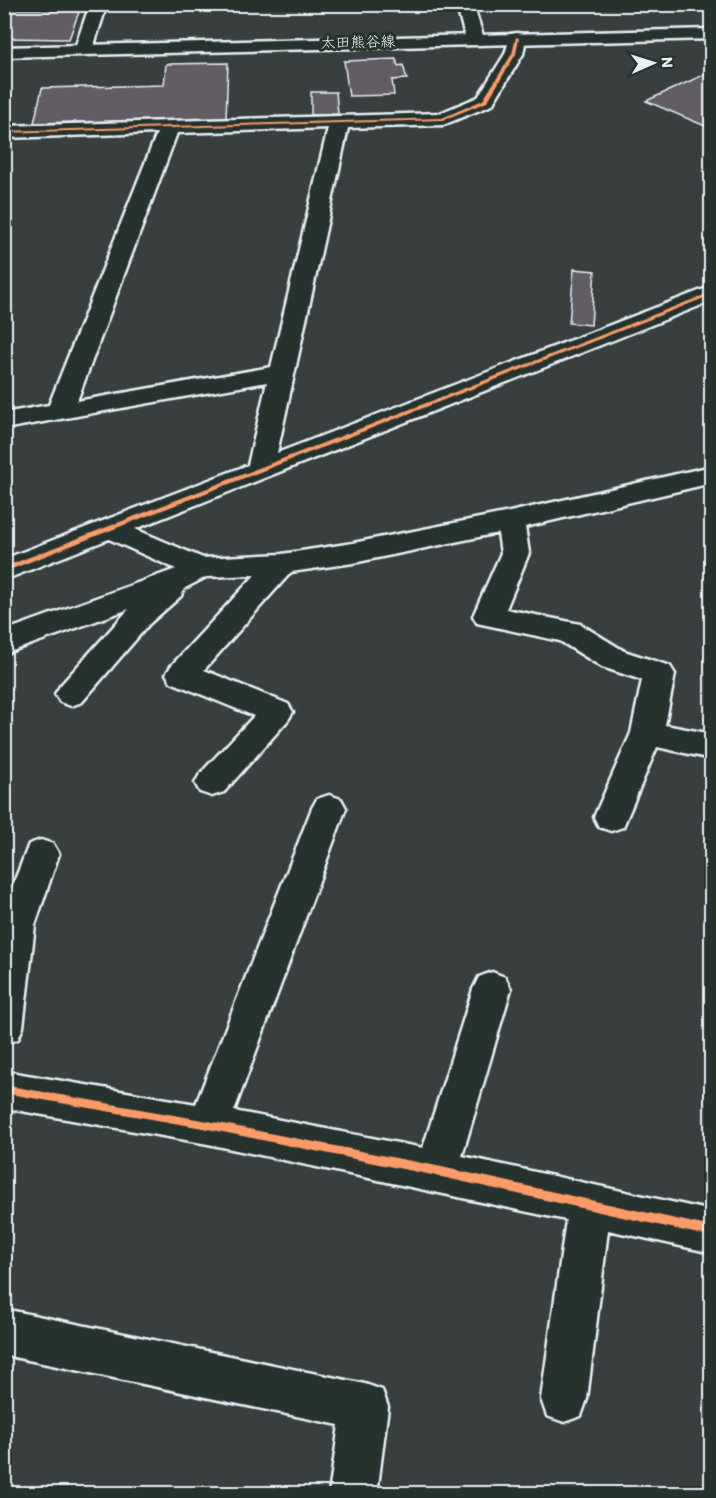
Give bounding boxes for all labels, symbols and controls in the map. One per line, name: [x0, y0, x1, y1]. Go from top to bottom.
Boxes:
street label: 太田熊谷線: [320, 32, 396, 52]
north arrow: [623, 33, 683, 93]
text: N: [658, 56, 677, 68]

